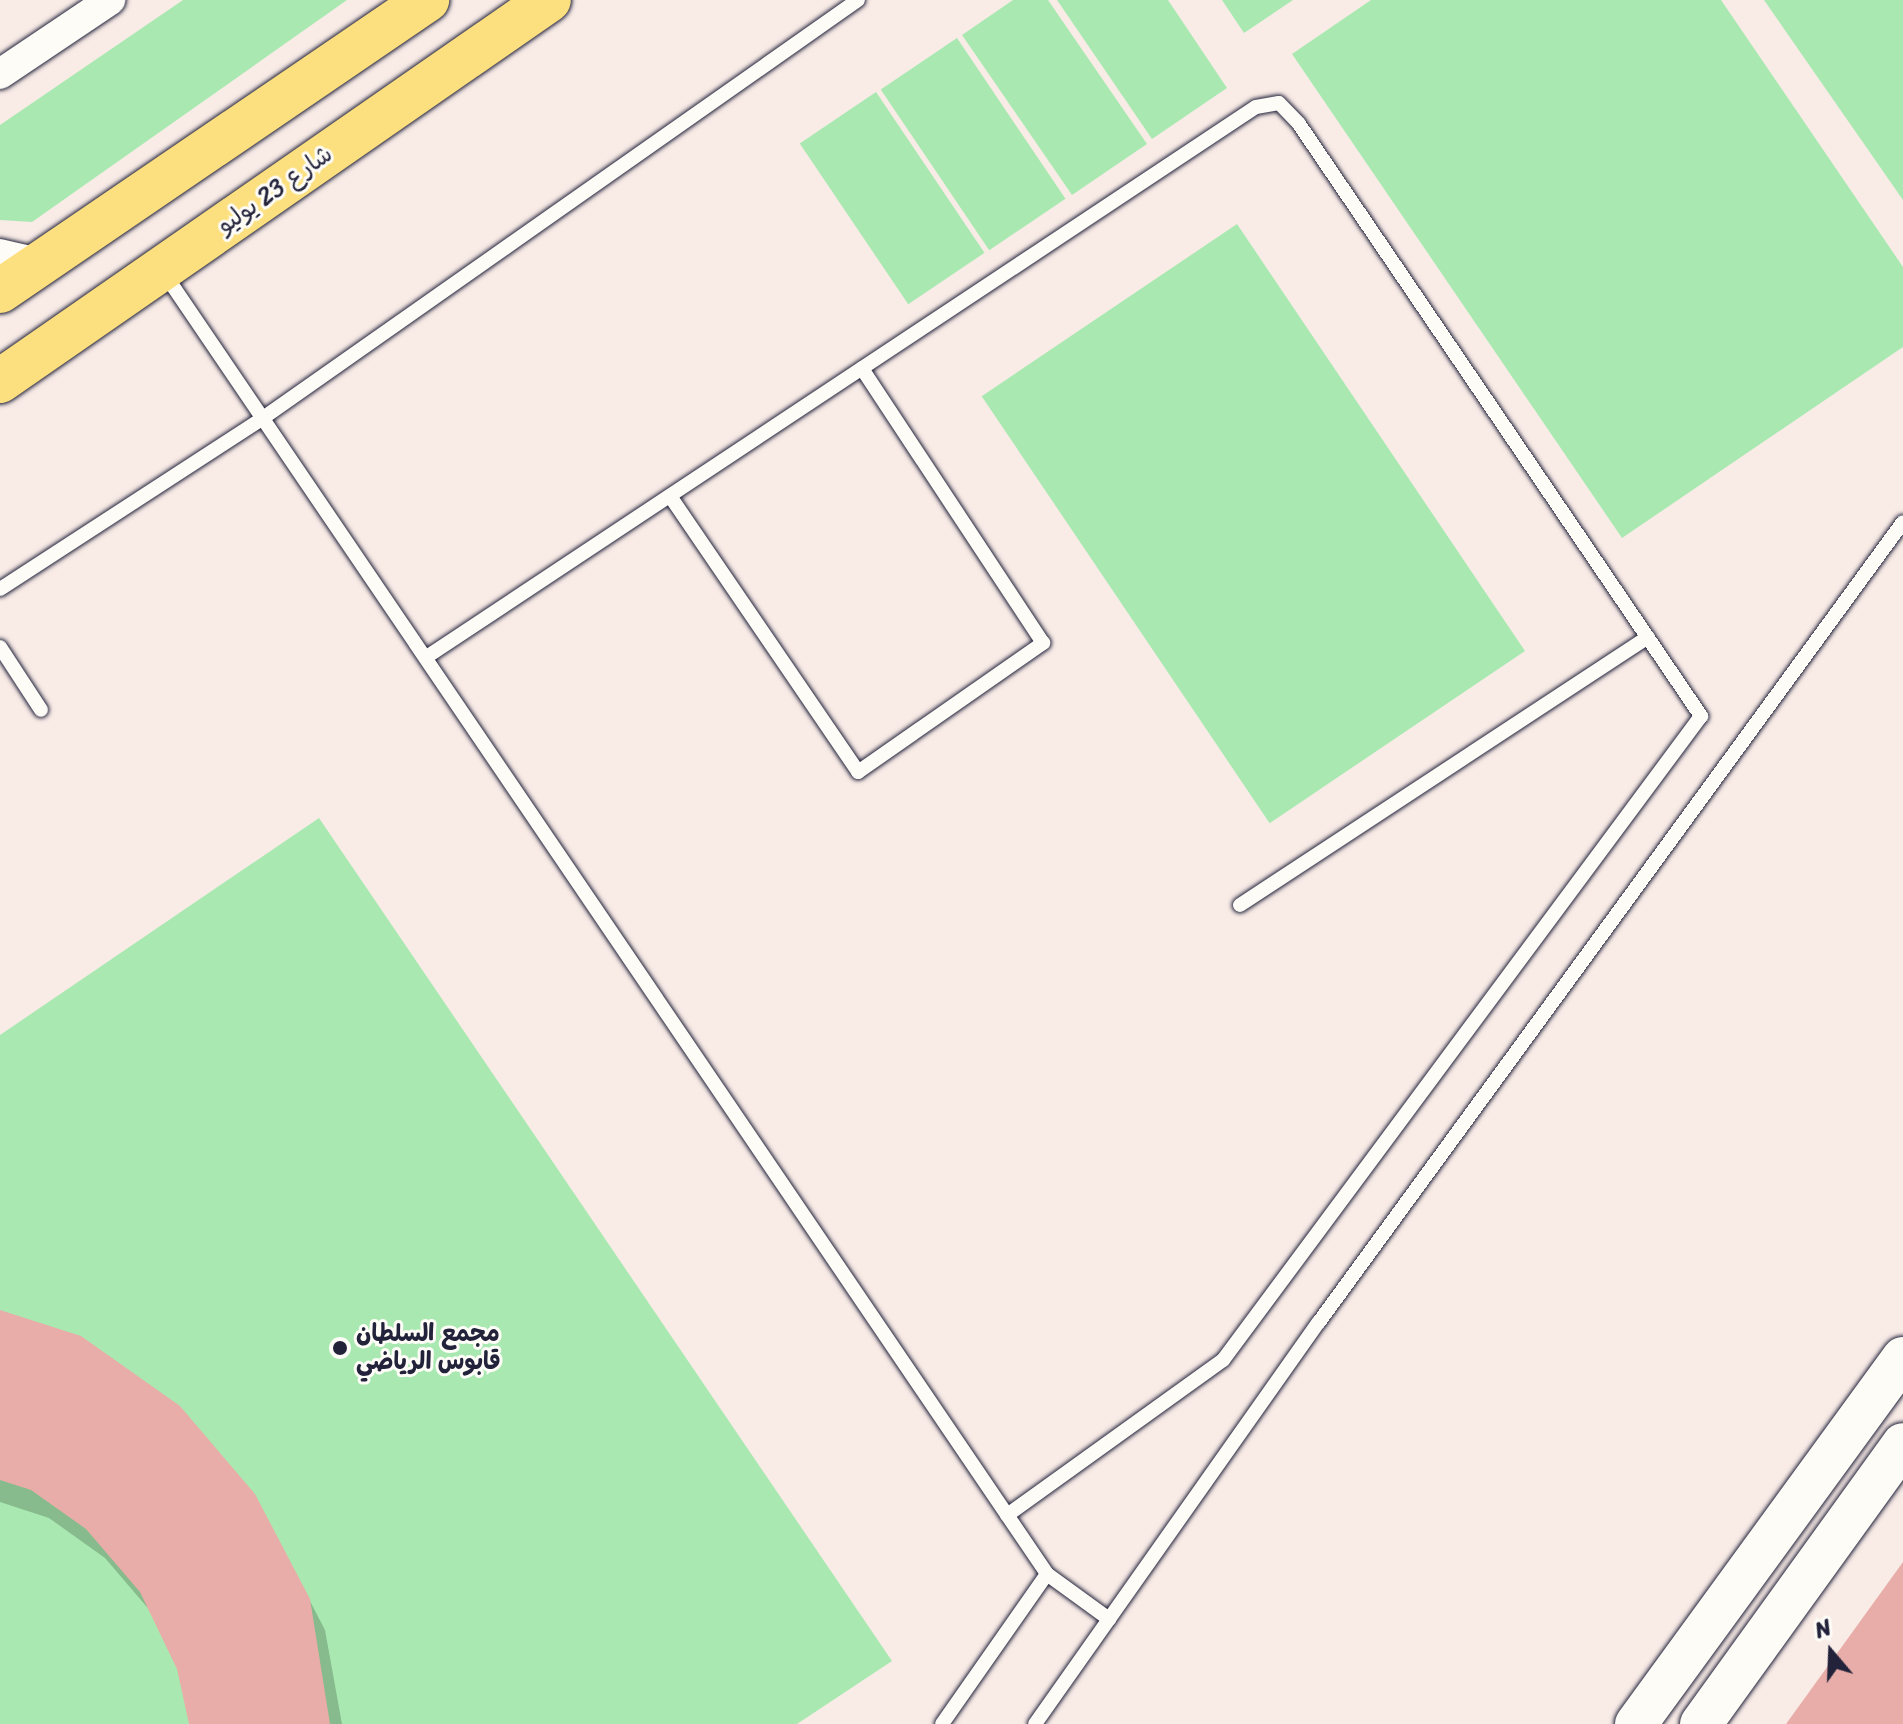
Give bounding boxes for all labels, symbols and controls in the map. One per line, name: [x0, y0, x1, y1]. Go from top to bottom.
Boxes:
street label: شارع 23 يوليو: [212, 140, 338, 240]
place label: مجمع السلطان قابوس الرياضي: [356, 1320, 501, 1376]
marker: مجمع السلطان قابوس الرياضي: [331, 1339, 349, 1357]
text: N: [1809, 1608, 1837, 1650]
north arrow: [1791, 1612, 1871, 1692]

